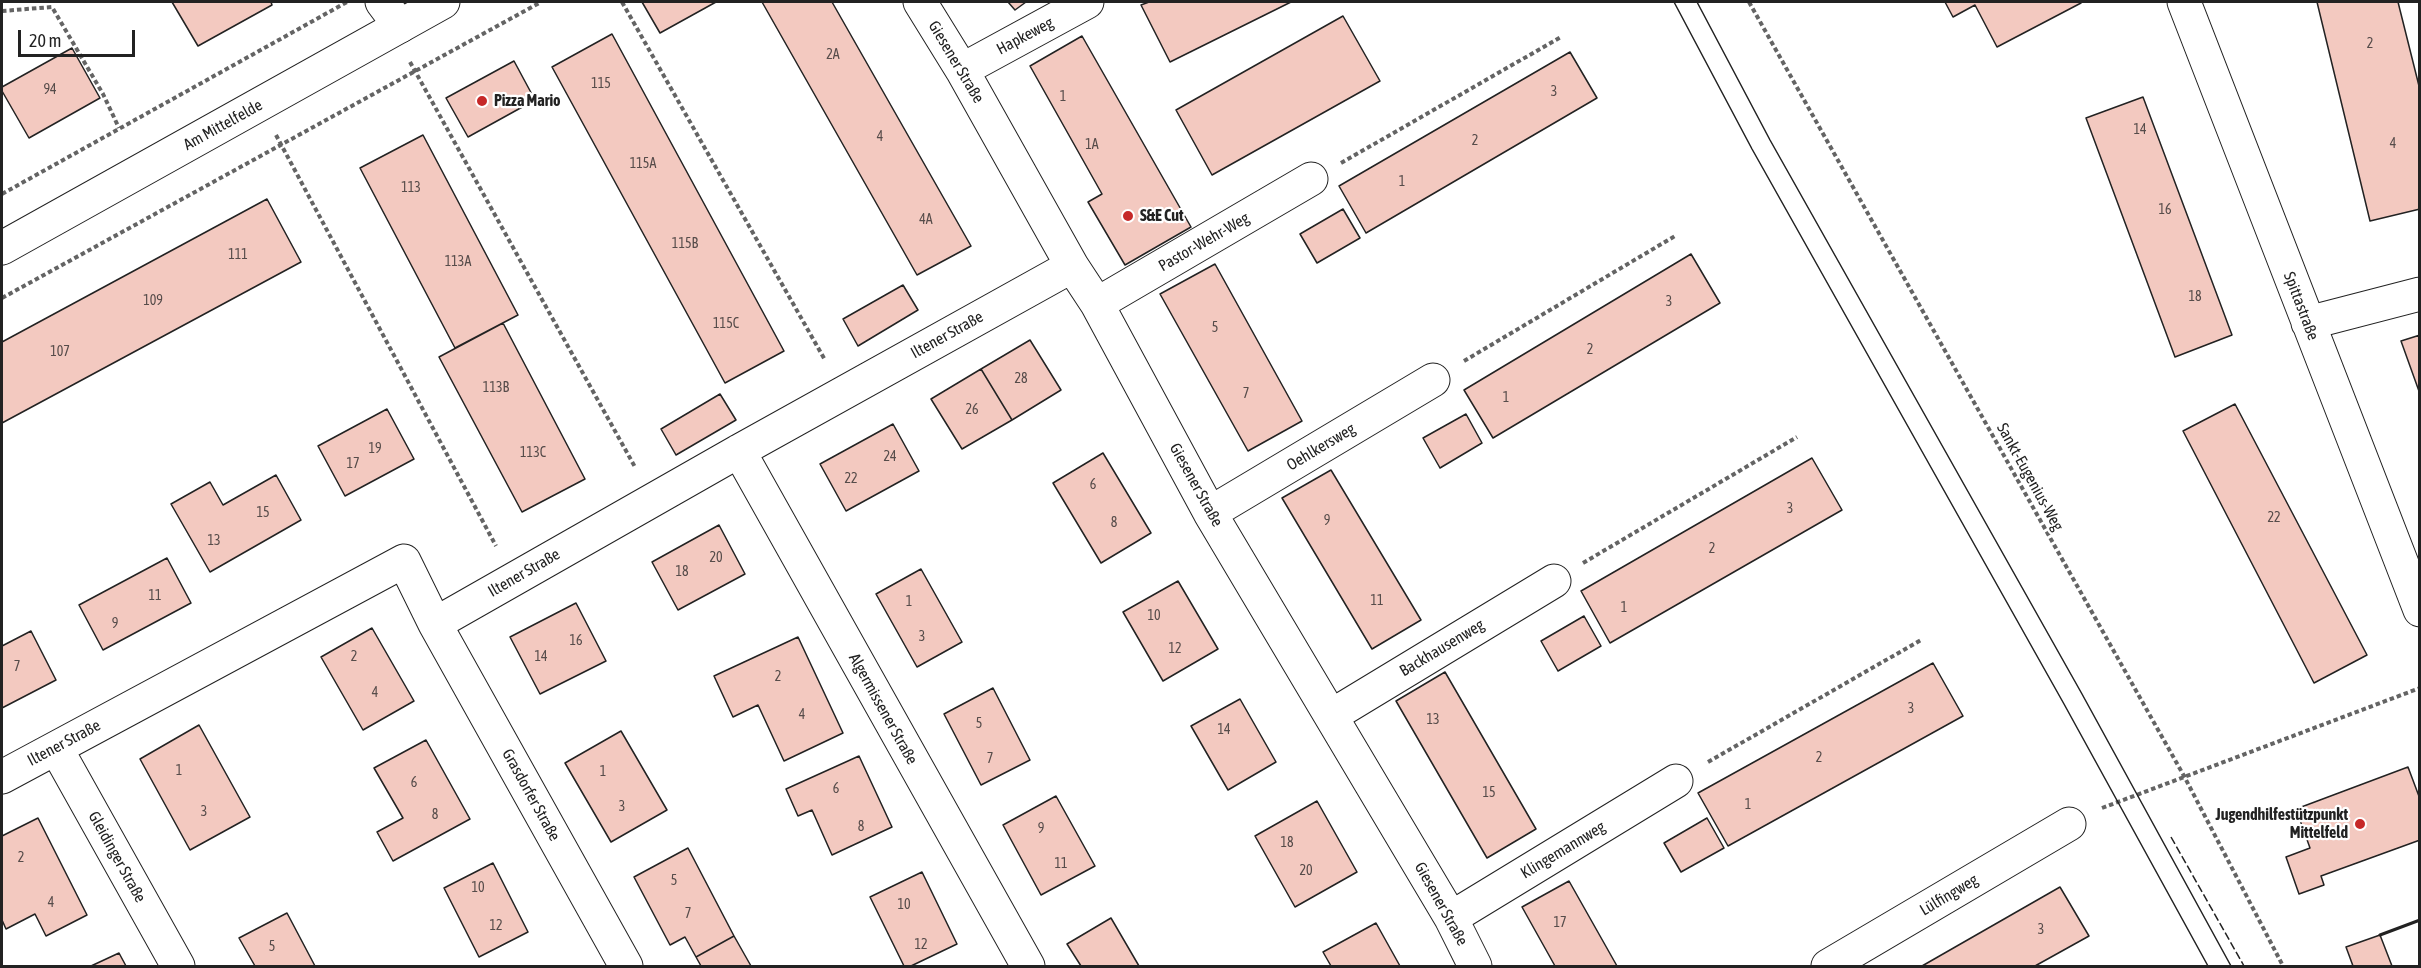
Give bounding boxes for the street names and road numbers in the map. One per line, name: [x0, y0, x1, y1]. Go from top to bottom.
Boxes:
street label: Hapkeweg: [993, 13, 1057, 59]
street label: Giesener Straße: [924, 18, 988, 106]
street label: Am Mittelfelde: [180, 95, 266, 155]
street label: Pastor-Wehr-Weg: [1155, 208, 1253, 276]
street label: Spittastraße: [2279, 269, 2323, 343]
street label: Iltener Straße: [907, 307, 987, 363]
street label: Oehlkersweg: [1283, 419, 1359, 475]
street label: Sankt-Eugenius-Weg: [1993, 420, 2067, 534]
street label: Giesener Straße: [1165, 440, 1227, 530]
street label: Iltener Straße: [485, 545, 563, 601]
street label: Backhausenweg: [1396, 615, 1488, 681]
street label: Algermissener Straße: [845, 650, 921, 768]
street label: Iltener Straße: [24, 716, 104, 770]
street label: Grasdorfer Straße: [498, 746, 564, 844]
street label: Gleidinger Straße: [84, 808, 150, 906]
street label: Klingemannweg: [1517, 817, 1609, 883]
street label: Giesener Straße: [1410, 859, 1472, 949]
street label: Lülfingweg: [1916, 870, 1982, 920]

